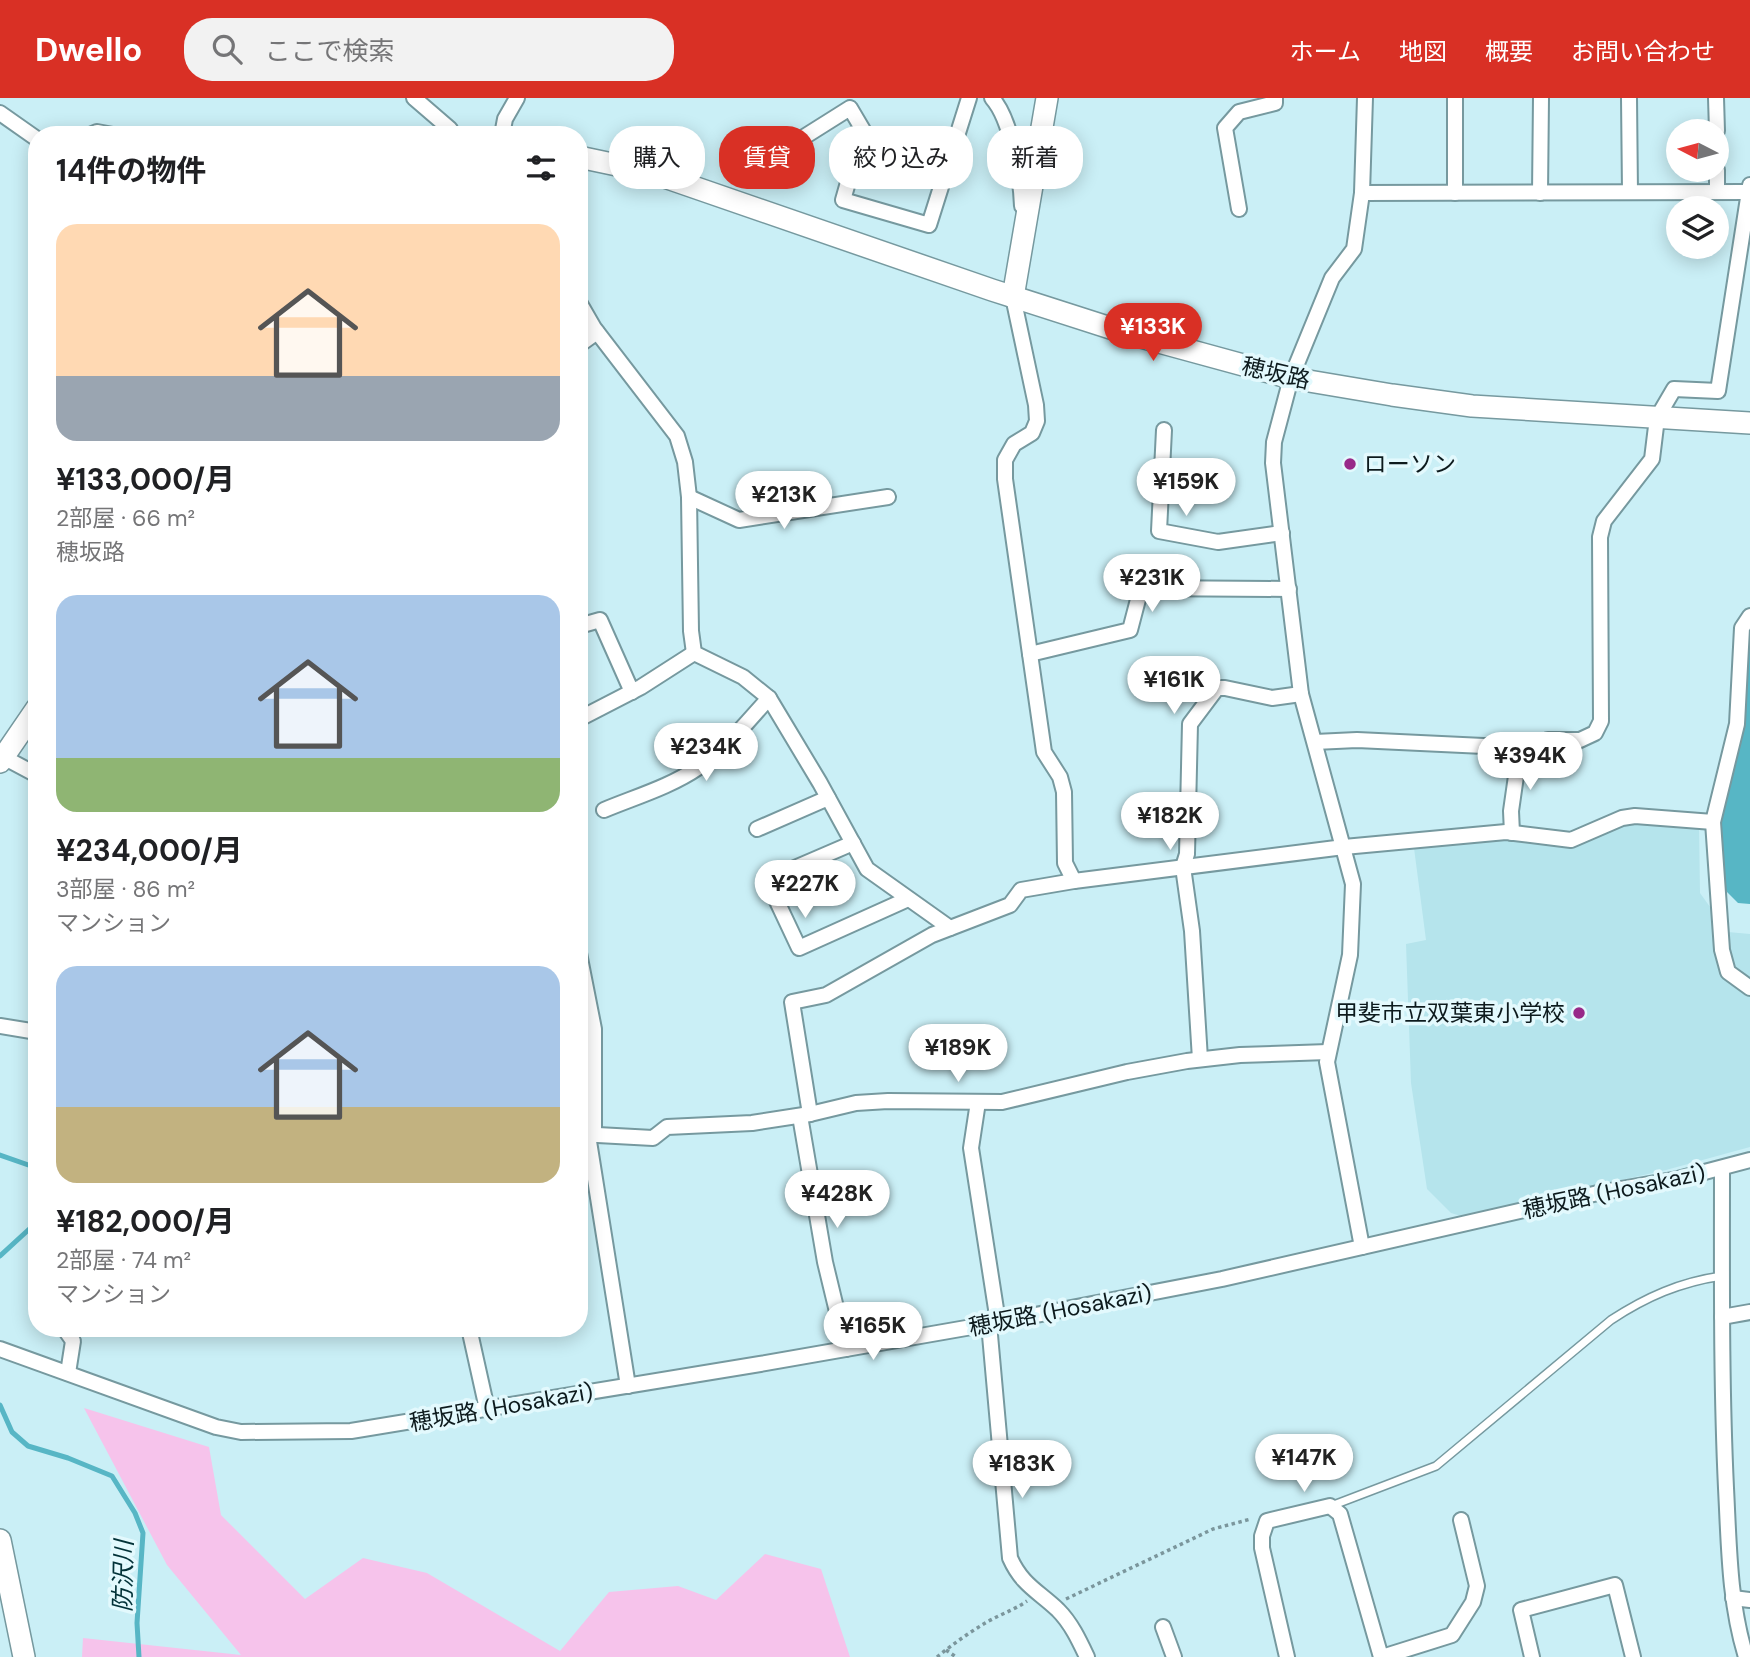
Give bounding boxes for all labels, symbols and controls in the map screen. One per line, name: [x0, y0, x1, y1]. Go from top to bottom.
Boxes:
search box: [184, 18, 674, 81]
text: Dwello: [35, 28, 142, 71]
icon: search: [208, 30, 246, 68]
text: ここで検索: [264, 34, 394, 68]
text: ホーム: [1290, 36, 1361, 67]
text: 地図: [1399, 36, 1447, 67]
text: 概要: [1485, 36, 1533, 67]
text: お問い合わせ: [1571, 36, 1715, 67]
north arrow: [1666, 119, 1729, 182]
map controls: [1666, 119, 1729, 259]
chip: 購入: [609, 126, 705, 189]
chip: 賃貸: [719, 126, 815, 189]
chip: 絞り込み: [829, 126, 973, 189]
chip: 新着: [987, 126, 1083, 189]
icon: filters: [522, 149, 560, 187]
text: 14件の物件: [56, 151, 206, 190]
button: layers: [1666, 196, 1729, 259]
icon: home: [245, 270, 371, 396]
pin: ¥133K: [1104, 303, 1202, 363]
text: ¥133K: [1120, 311, 1186, 341]
street label: 穂坂路: [1239, 351, 1313, 395]
place label: ローソン: [1364, 449, 1456, 479]
marker: ローソン: [1342, 456, 1358, 472]
pin: ¥159K: [1137, 458, 1235, 518]
text: ¥133,000/月: [56, 460, 235, 499]
text: ¥159K: [1153, 466, 1219, 496]
pin: ¥213K: [735, 472, 833, 531]
text: ¥213K: [751, 479, 817, 509]
text: 2部屋 · 66 m²: [56, 503, 195, 533]
text: 穂坂路: [56, 537, 125, 567]
pin: ¥231K: [1103, 554, 1201, 614]
text: ¥231K: [1119, 562, 1185, 592]
icon: home: [245, 641, 371, 767]
pin: ¥161K: [1125, 656, 1223, 716]
text: ¥161K: [1143, 664, 1205, 694]
pin: ¥234K: [657, 724, 755, 783]
text: ¥234K: [670, 731, 742, 761]
pin: ¥394K: [1481, 732, 1579, 792]
text: ¥394K: [1494, 740, 1566, 770]
pin: ¥182K: [1121, 792, 1219, 852]
text: ¥182K: [1137, 800, 1203, 830]
text: ¥234,000/月: [56, 831, 243, 870]
pin: ¥227K: [756, 860, 854, 920]
text: ¥227K: [771, 868, 839, 898]
text: 3部屋 · 86 m²: [56, 874, 195, 904]
text: マンション: [56, 908, 171, 938]
place label: 甲斐市立双葉東小学校: [1335, 998, 1565, 1028]
marker: 甲斐市立双葉東小学校: [1571, 1005, 1587, 1021]
icon: home: [245, 1012, 371, 1138]
pin: ¥189K: [909, 1024, 1007, 1084]
text: ¥189K: [925, 1032, 991, 1062]
street label: 穂坂路 (Hosakazi): [1520, 1157, 1708, 1225]
pin: ¥428K: [788, 1170, 886, 1230]
text: ¥428K: [801, 1178, 873, 1208]
text: ¥182,000/月: [56, 1202, 235, 1241]
text: 2部屋 · 74 m²: [56, 1245, 191, 1275]
street label: 穂坂路 (Hosakazi): [966, 1278, 1154, 1342]
text: マンション: [56, 1279, 171, 1309]
pin: ¥165K: [824, 1302, 922, 1362]
text: ¥165K: [840, 1310, 906, 1340]
street label: 穂坂路 (Hosakazi): [407, 1376, 595, 1438]
pin: ¥147K: [1255, 1434, 1353, 1494]
pin: ¥183K: [973, 1440, 1071, 1500]
text: ¥147K: [1271, 1442, 1337, 1472]
text: ¥183K: [989, 1448, 1055, 1478]
water label: 防沢川: [107, 1537, 139, 1612]

